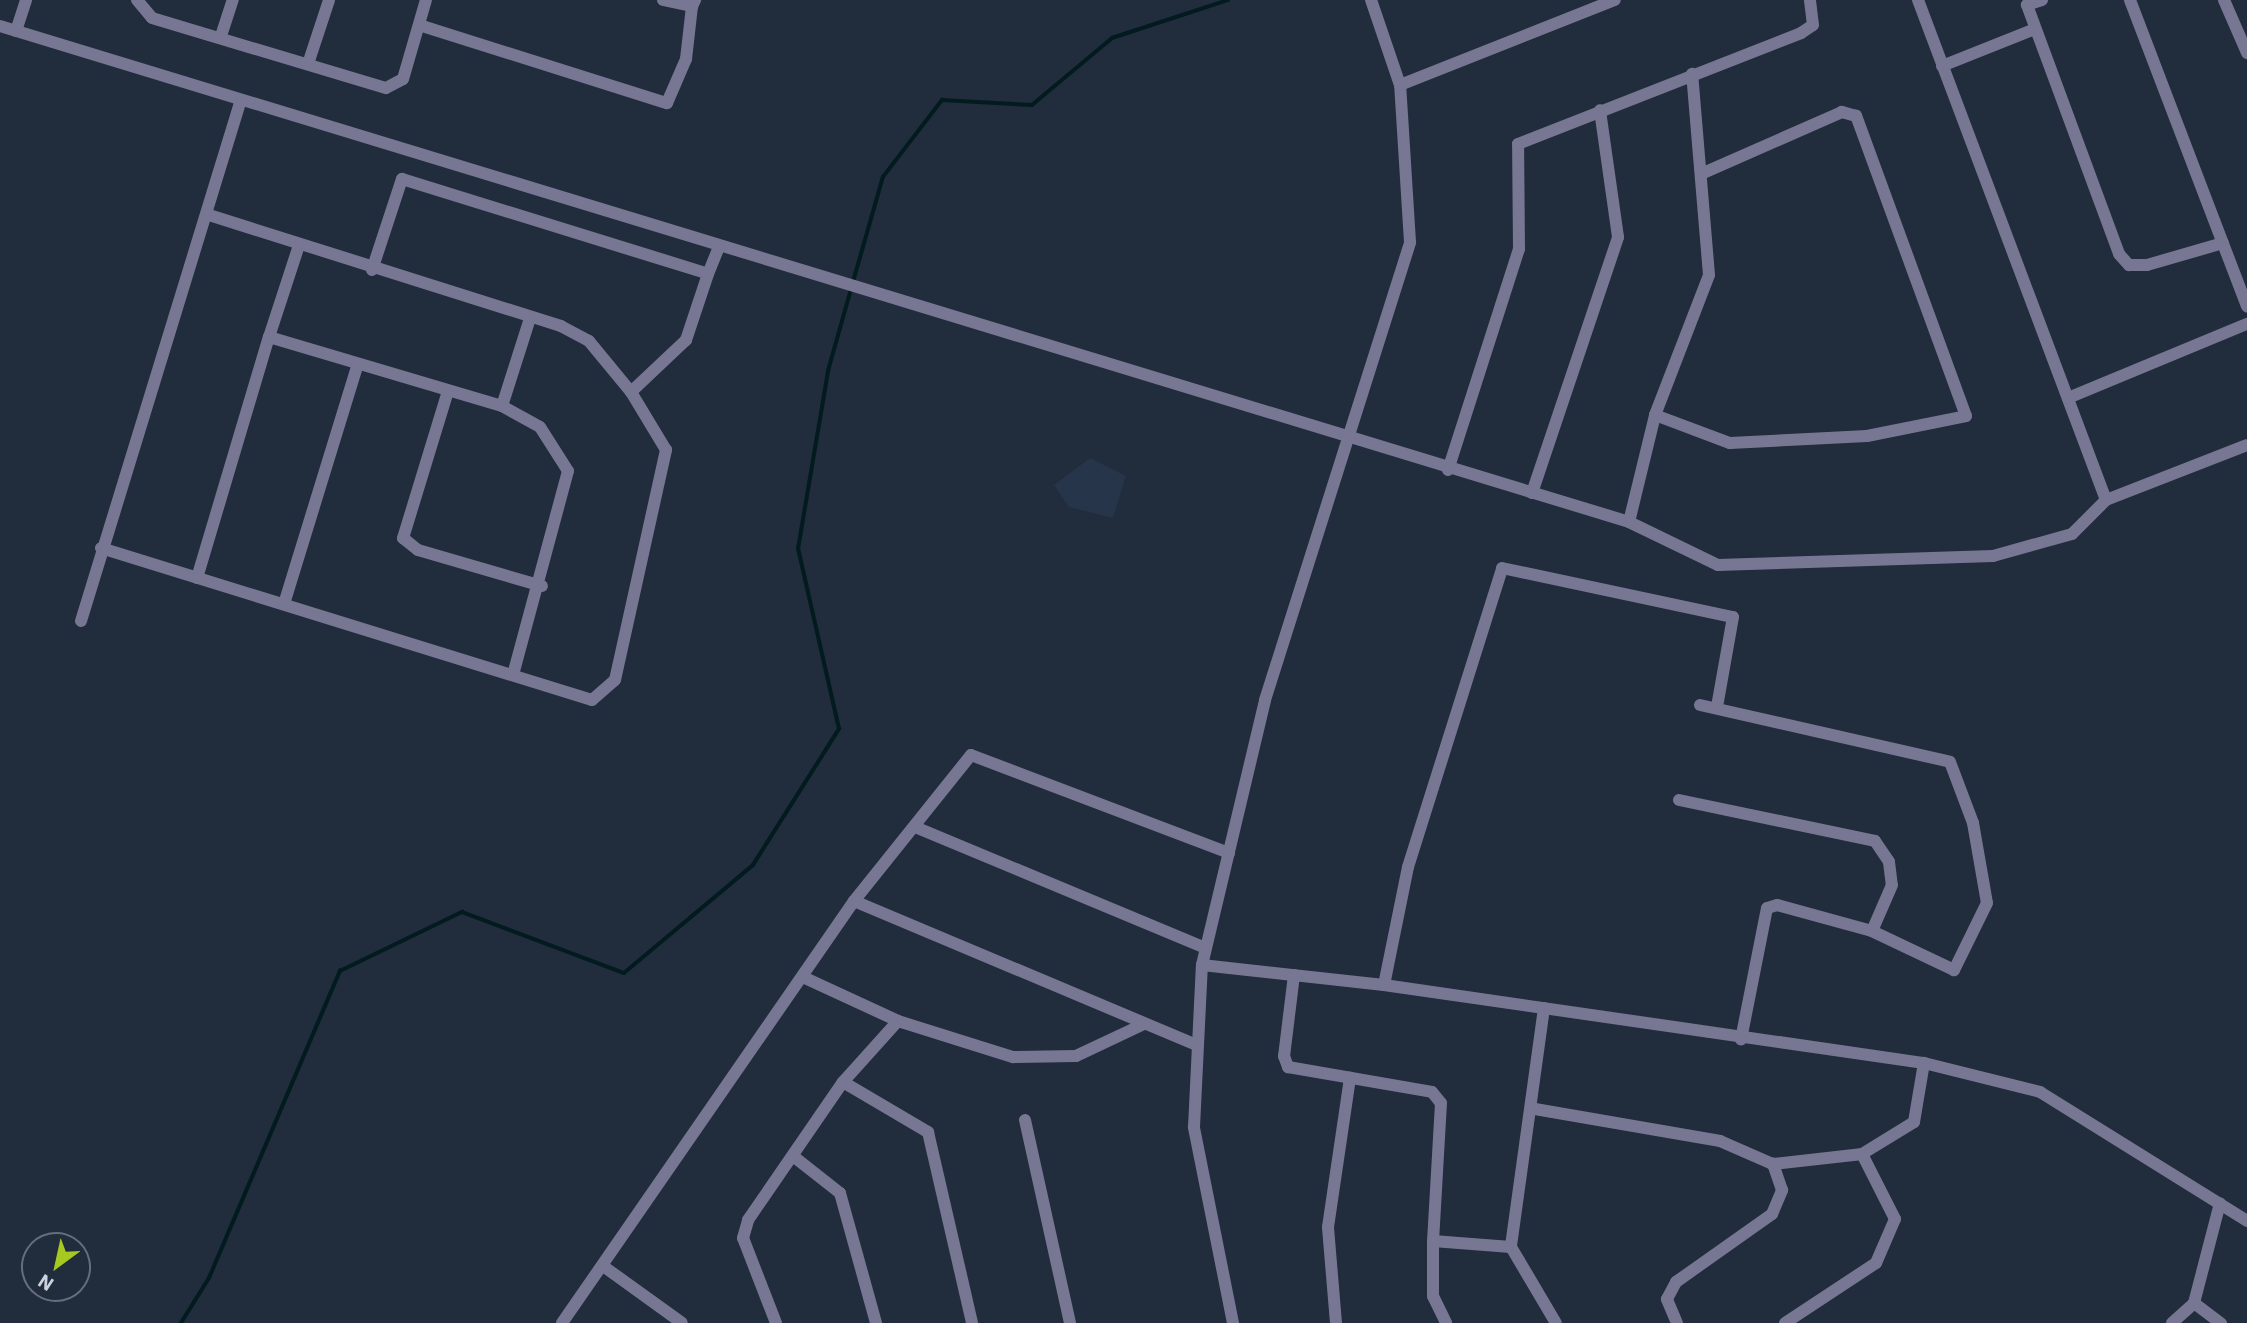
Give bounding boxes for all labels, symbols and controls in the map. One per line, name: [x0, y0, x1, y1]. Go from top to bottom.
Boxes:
north arrow: [21, 1232, 91, 1302]
text: N: [33, 1269, 58, 1297]

